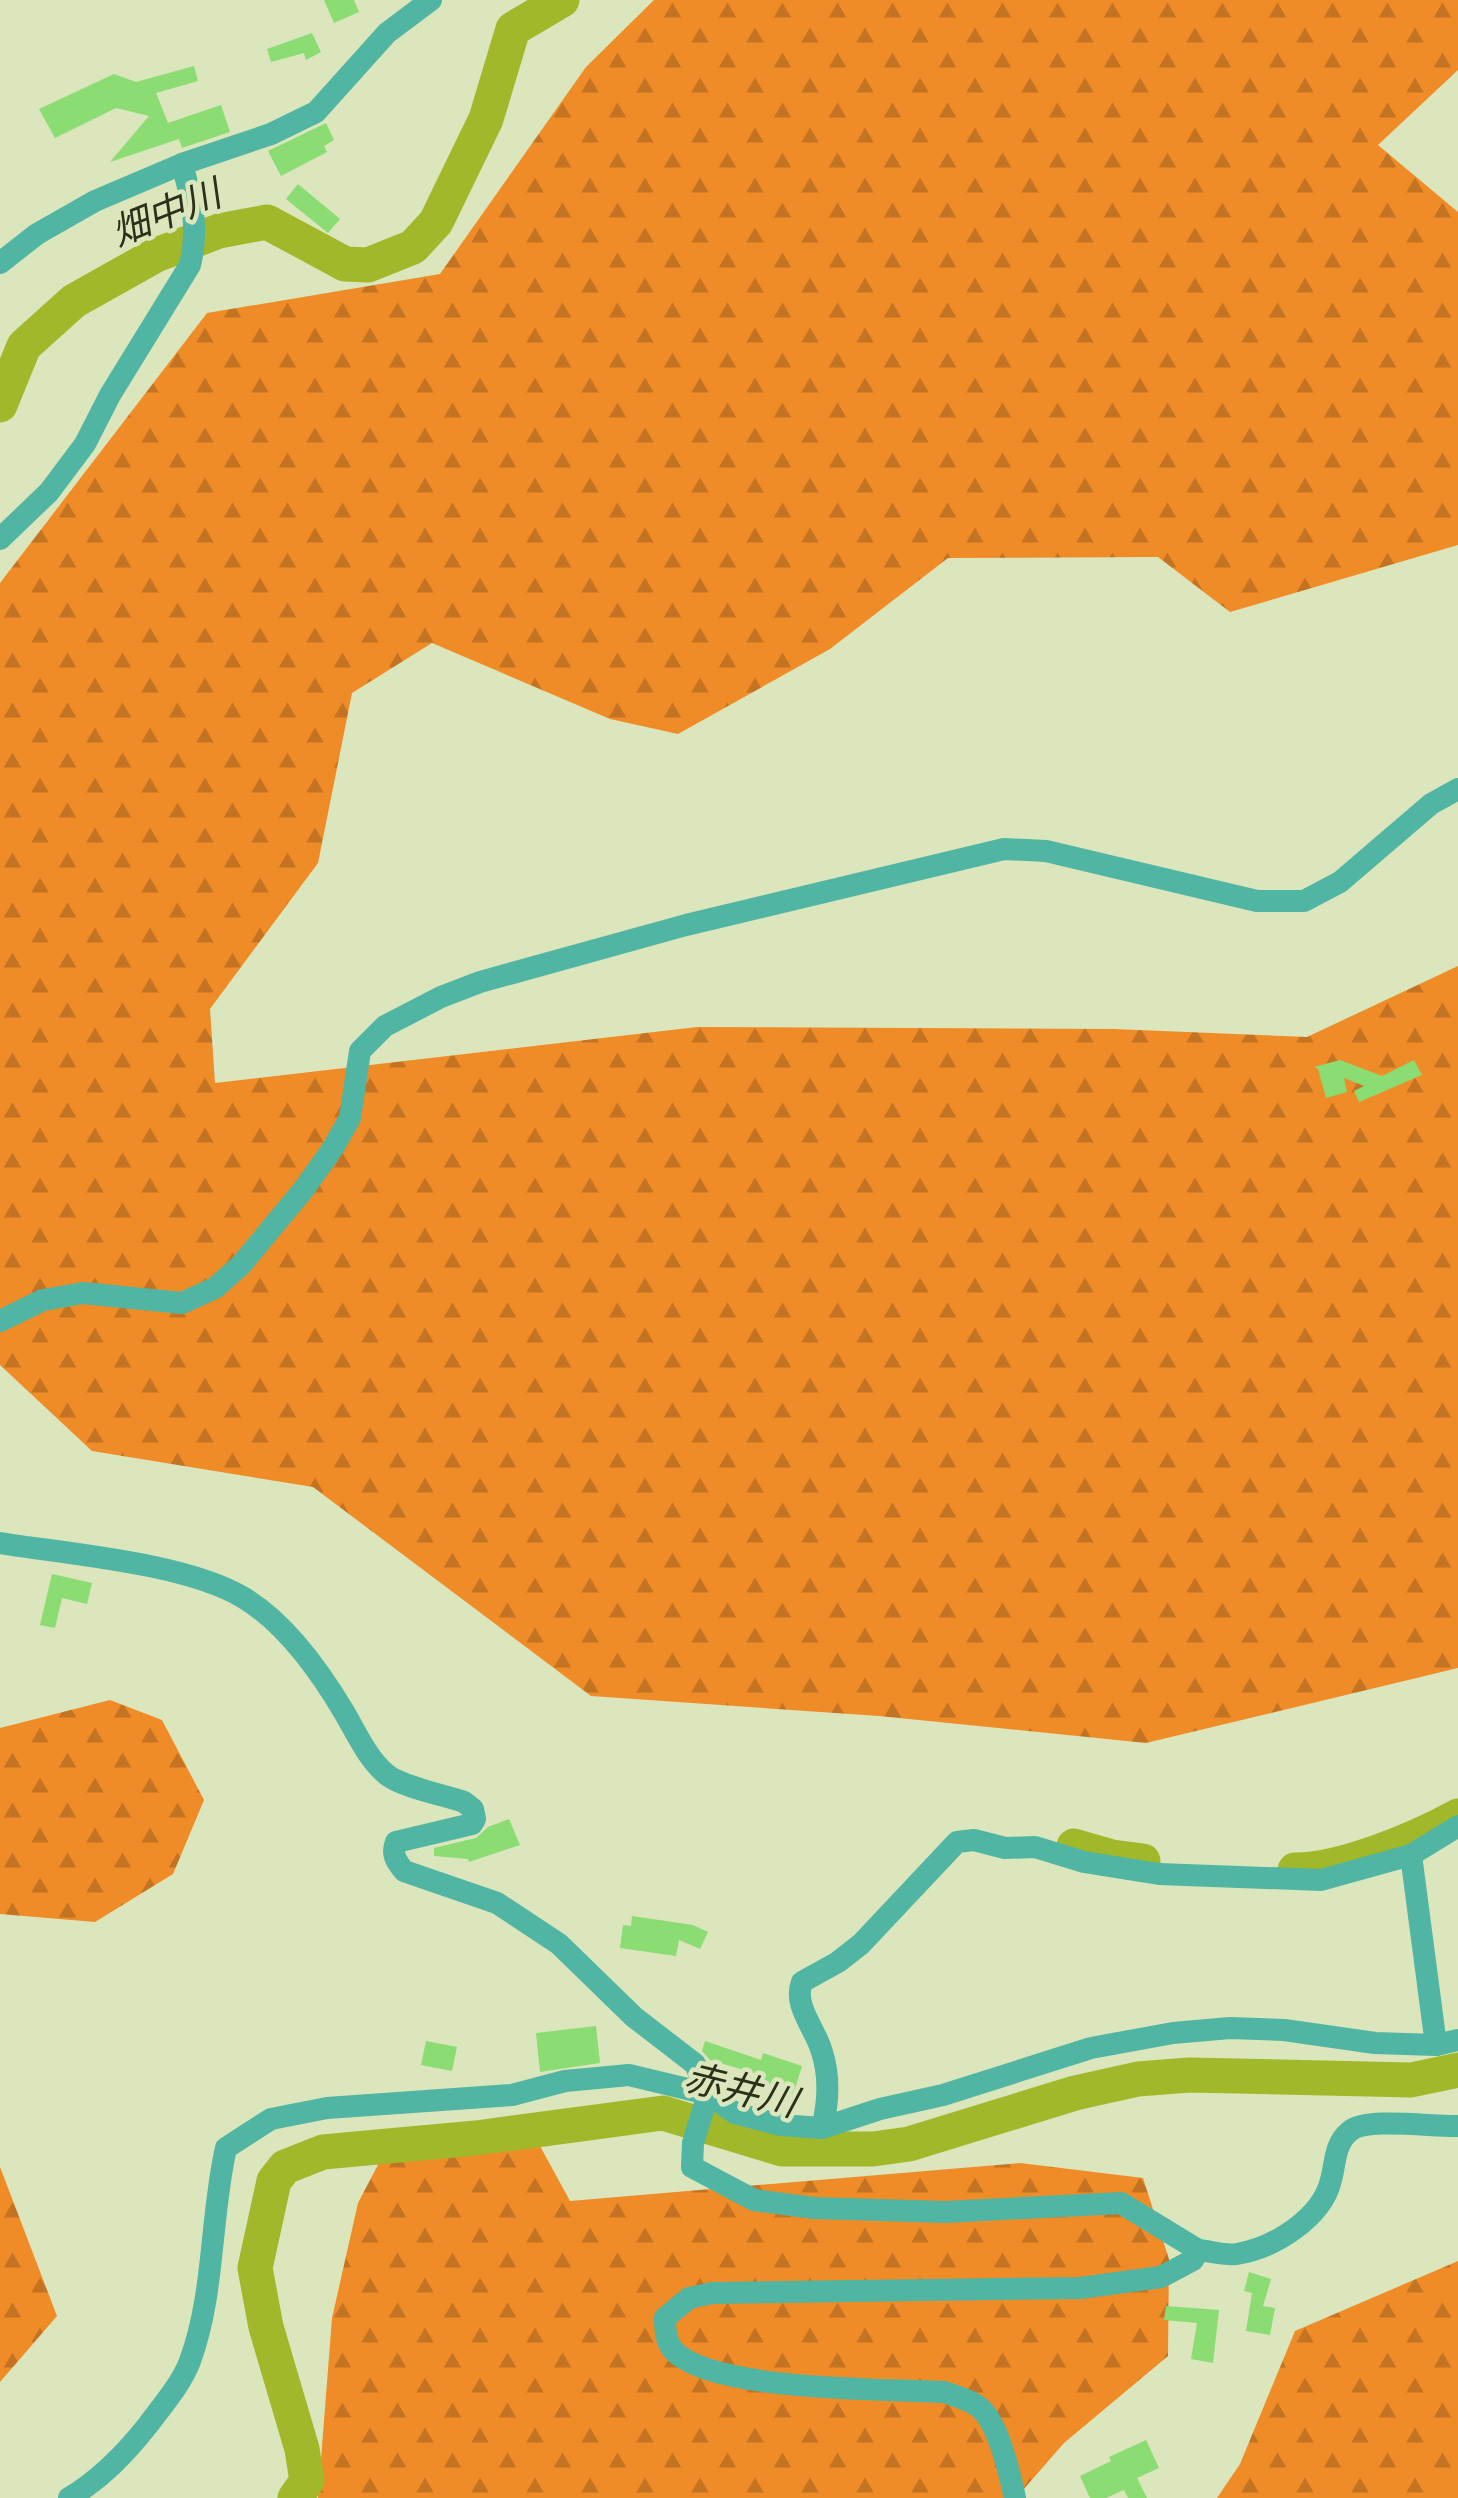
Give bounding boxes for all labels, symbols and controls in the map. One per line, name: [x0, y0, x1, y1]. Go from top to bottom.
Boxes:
water label: 畑中川: [103, 166, 231, 256]
water label: 赤井川: [680, 2051, 806, 2127]

